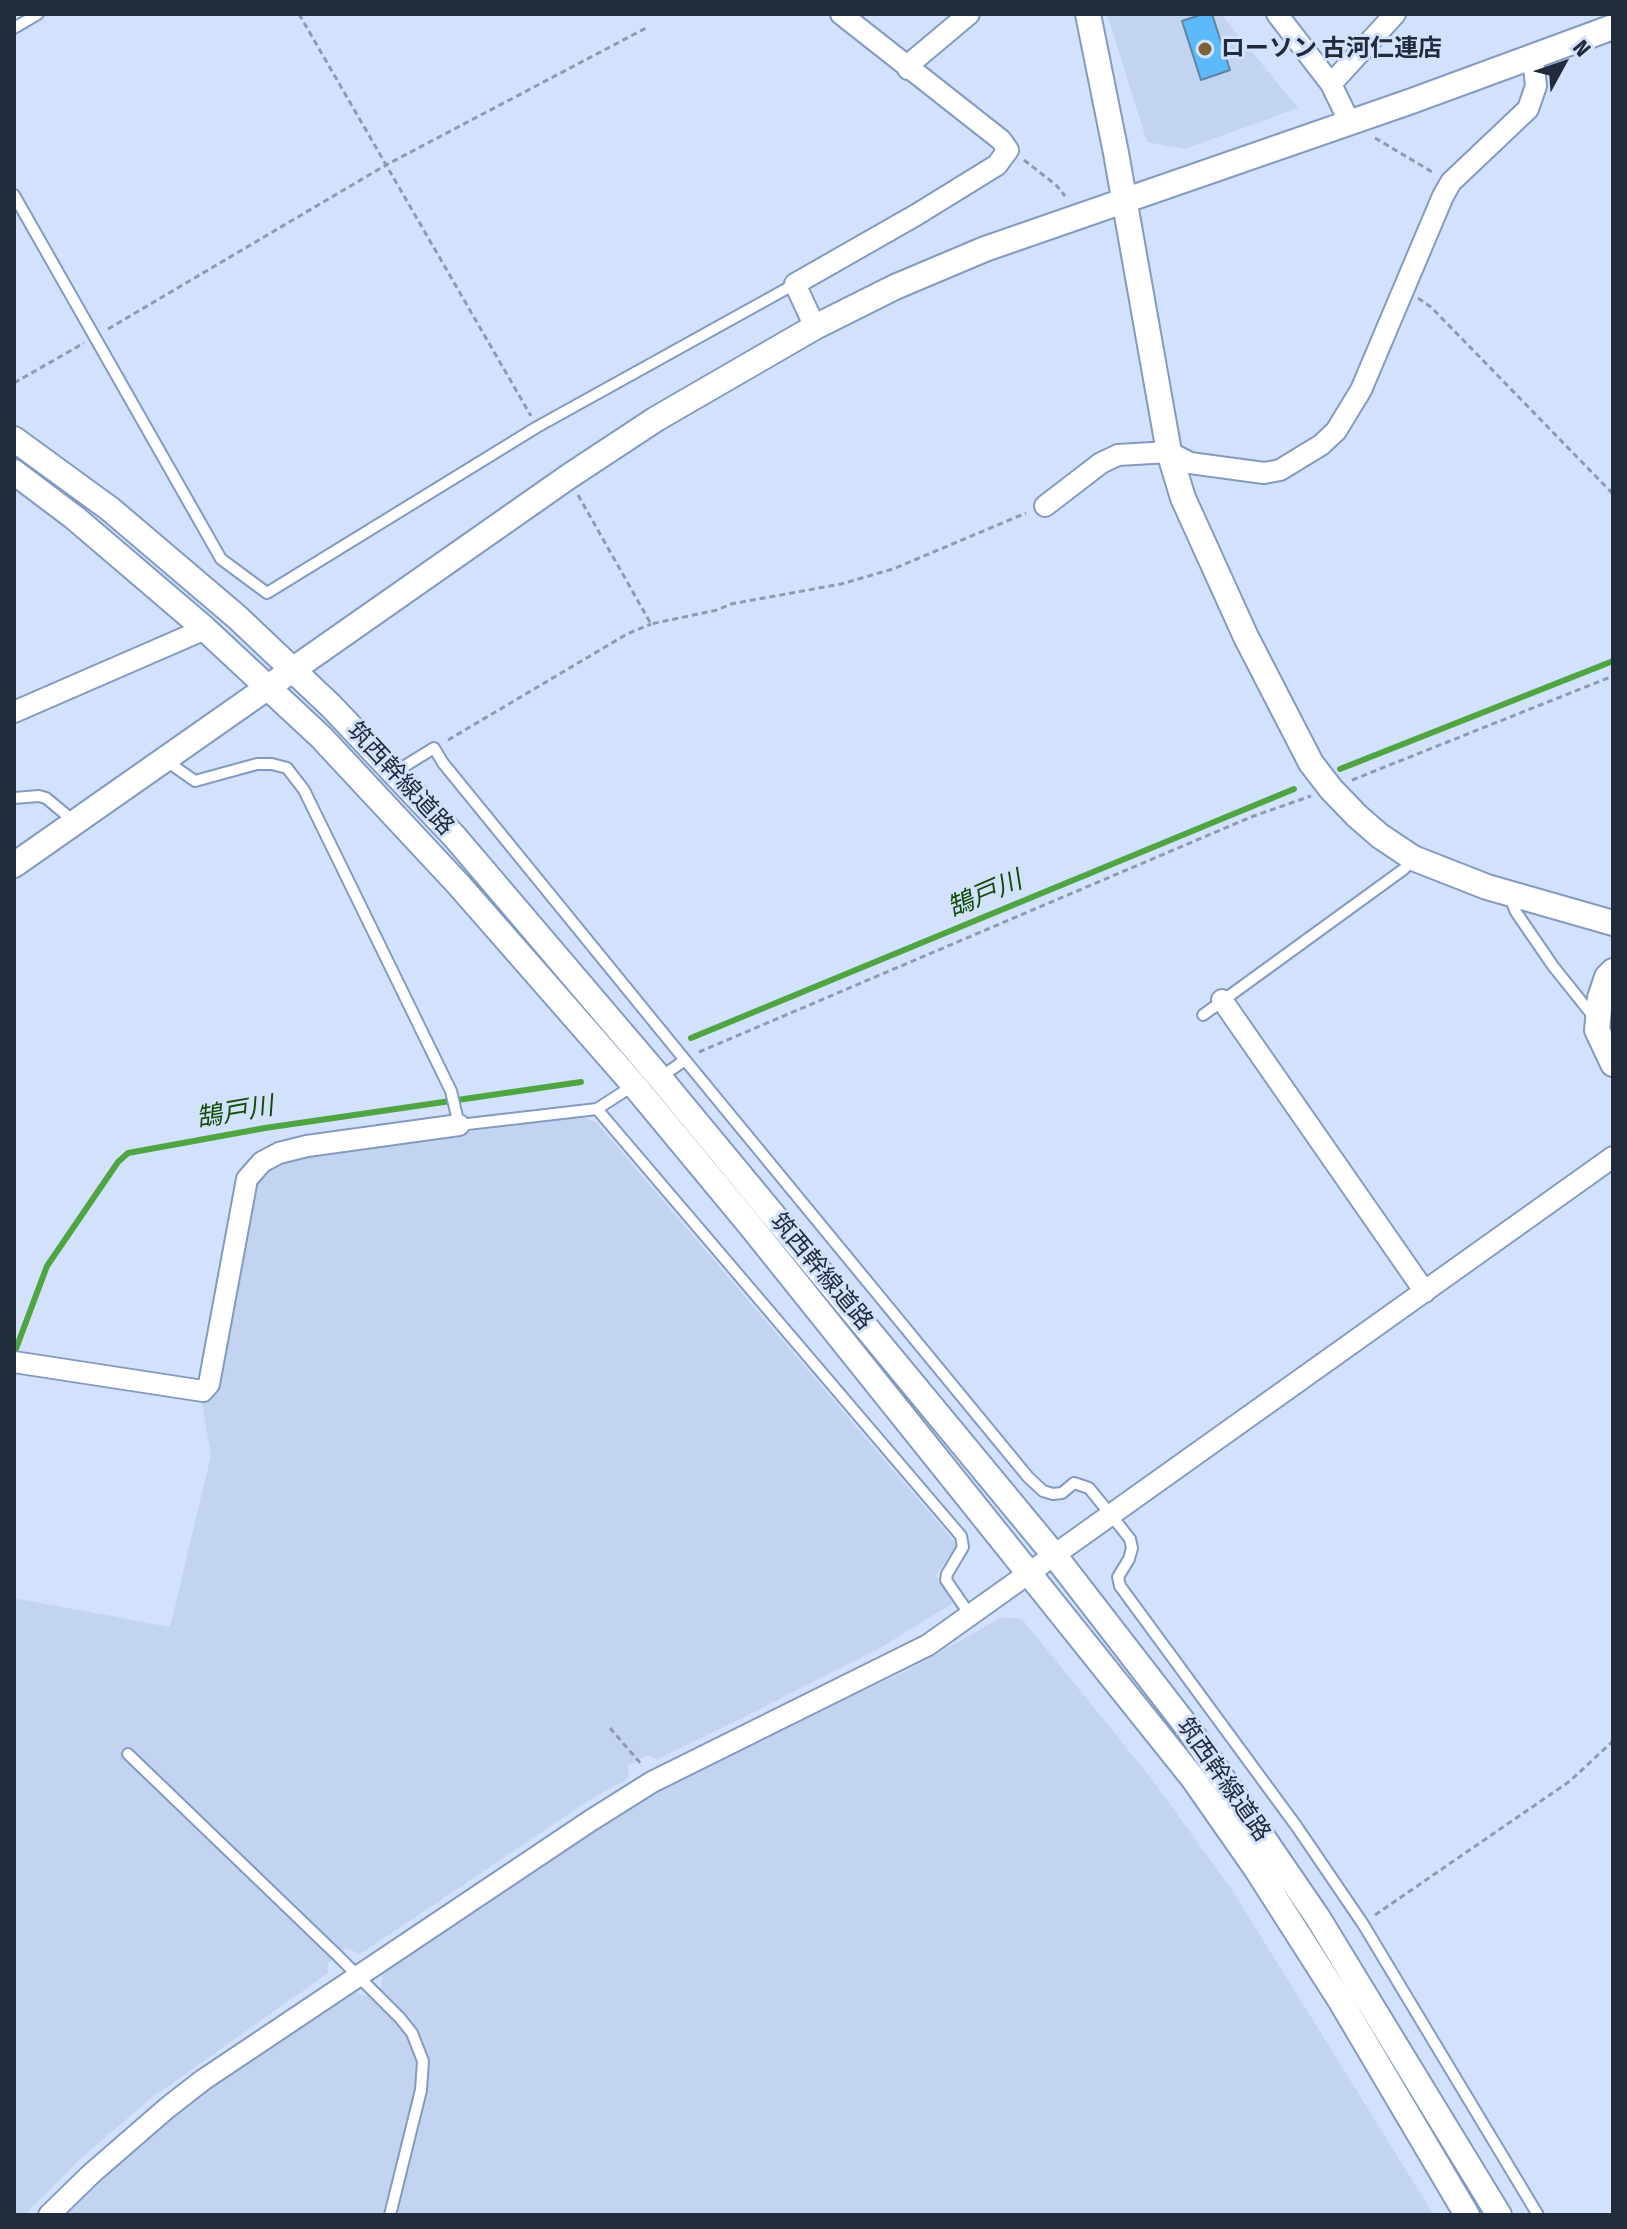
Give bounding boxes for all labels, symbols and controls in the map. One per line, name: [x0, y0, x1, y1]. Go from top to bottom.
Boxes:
north arrow: [1523, 24, 1603, 104]
place label: ローソン 古河仁連店: [1221, 35, 1442, 63]
text: N: [1567, 35, 1596, 62]
marker: ローソン 古河仁連店: [1196, 40, 1214, 58]
street label: 筑西幹線道路: [340, 717, 460, 841]
water label: 鵠戸川: [943, 865, 1027, 925]
water label: 鵠戸川: [194, 1091, 276, 1135]
street label: 筑西幹線道路: [764, 1208, 878, 1336]
street label: 筑西幹線道路: [1170, 1713, 1276, 1847]

